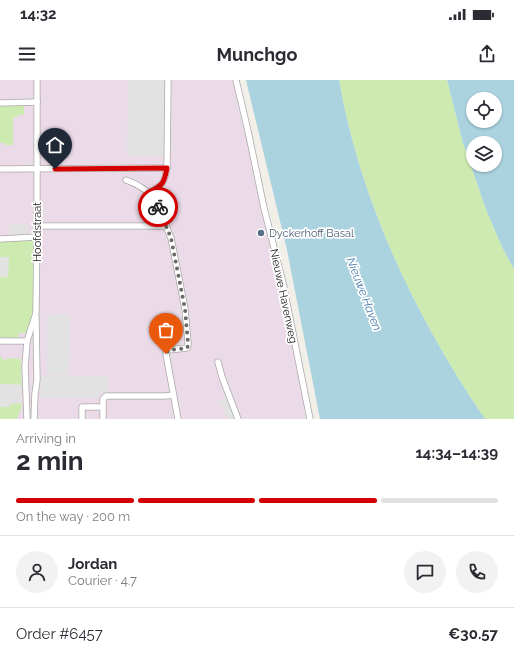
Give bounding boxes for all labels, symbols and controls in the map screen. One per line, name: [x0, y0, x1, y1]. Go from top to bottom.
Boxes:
text: 14:32: [20, 5, 57, 23]
icon: menu: [16, 43, 38, 65]
icon: share: [476, 43, 498, 65]
text: Munchgo: [217, 44, 297, 65]
map controls: [466, 92, 502, 172]
button: locate: [466, 92, 502, 128]
pin: [38, 128, 72, 169]
icon: home: [44, 134, 66, 156]
button: layers: [466, 136, 502, 172]
courier: [138, 187, 178, 227]
icon: bike: [147, 196, 169, 218]
street label: Hoofdstraat: [31, 202, 44, 262]
place label: Dyckerhoff Basal: [269, 227, 354, 240]
marker: Dyckerhoff Basal: [256, 228, 266, 238]
street label: Nieuwe Havenweg: [267, 248, 300, 344]
water label: Nieuwe Haven: [344, 255, 385, 333]
pin: [149, 313, 183, 354]
icon: bag: [155, 319, 177, 341]
text: Arriving in: [16, 431, 76, 446]
text: 14:34–14:39: [415, 444, 498, 462]
text: 2 min: [16, 446, 83, 476]
text: On the way · 200 m: [16, 509, 130, 524]
button: person: [16, 551, 58, 593]
button: chat: [404, 551, 446, 593]
button: phone: [456, 551, 498, 593]
text: Jordan: [68, 555, 117, 573]
text: Courier · 4.7: [68, 573, 137, 588]
text: Order #6457: [16, 625, 103, 643]
text: €30.57: [448, 625, 498, 643]

